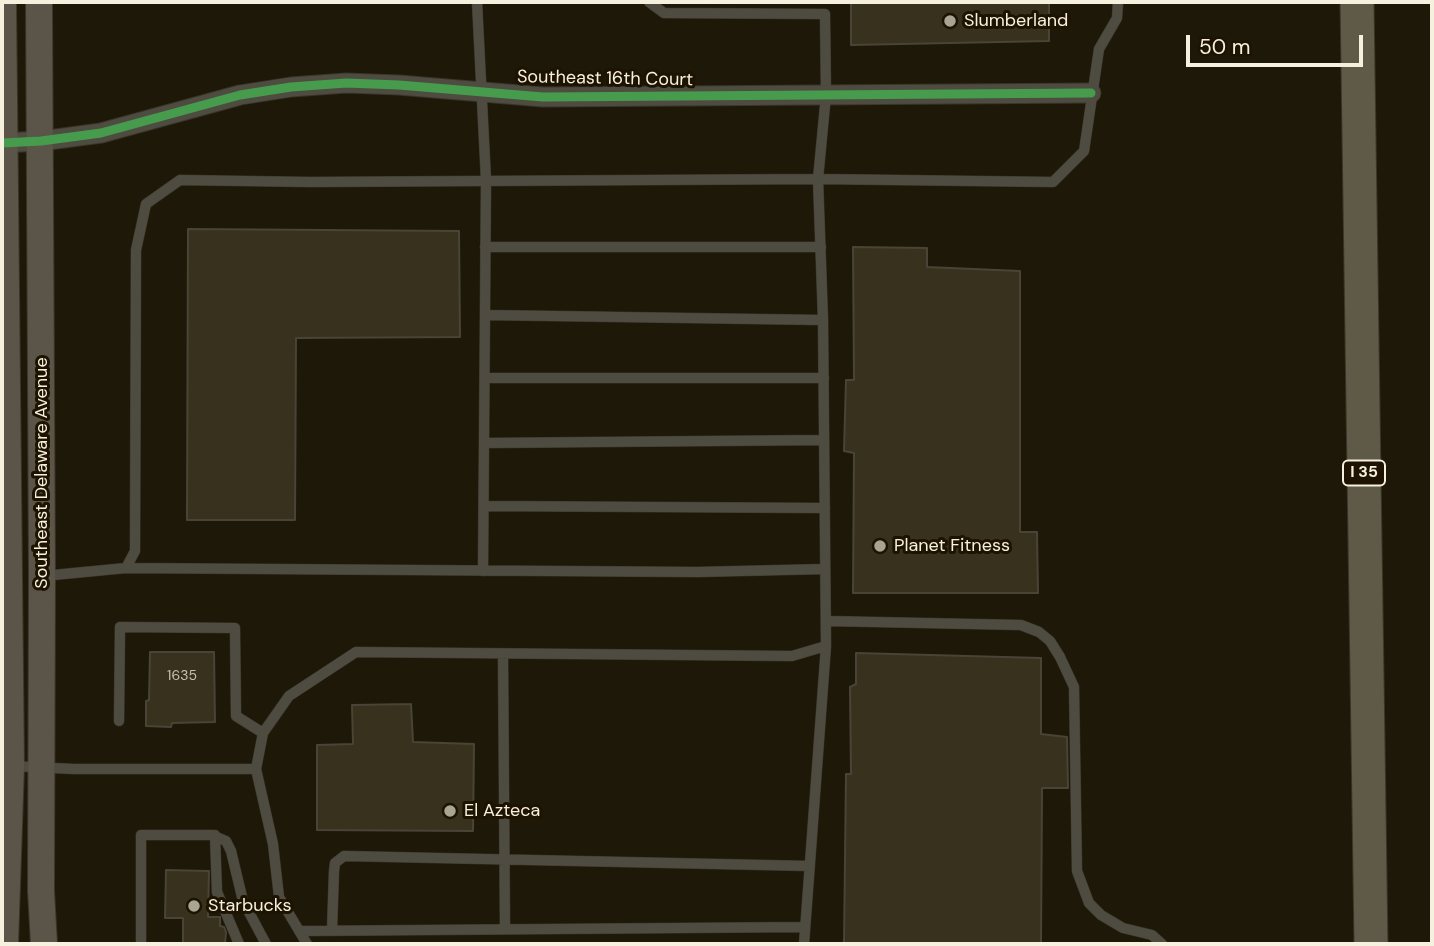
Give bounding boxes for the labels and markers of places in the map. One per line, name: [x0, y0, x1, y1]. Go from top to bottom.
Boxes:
place label: Slumberland: [964, 10, 1068, 32]
marker: Slumberland: [942, 13, 958, 29]
place label: Planet Fitness: [894, 535, 1010, 557]
marker: Planet Fitness: [872, 538, 888, 554]
place label: El Azteca: [464, 800, 540, 822]
marker: El Azteca: [442, 803, 458, 819]
place label: Starbucks: [208, 895, 291, 917]
marker: Starbucks: [186, 898, 202, 914]

